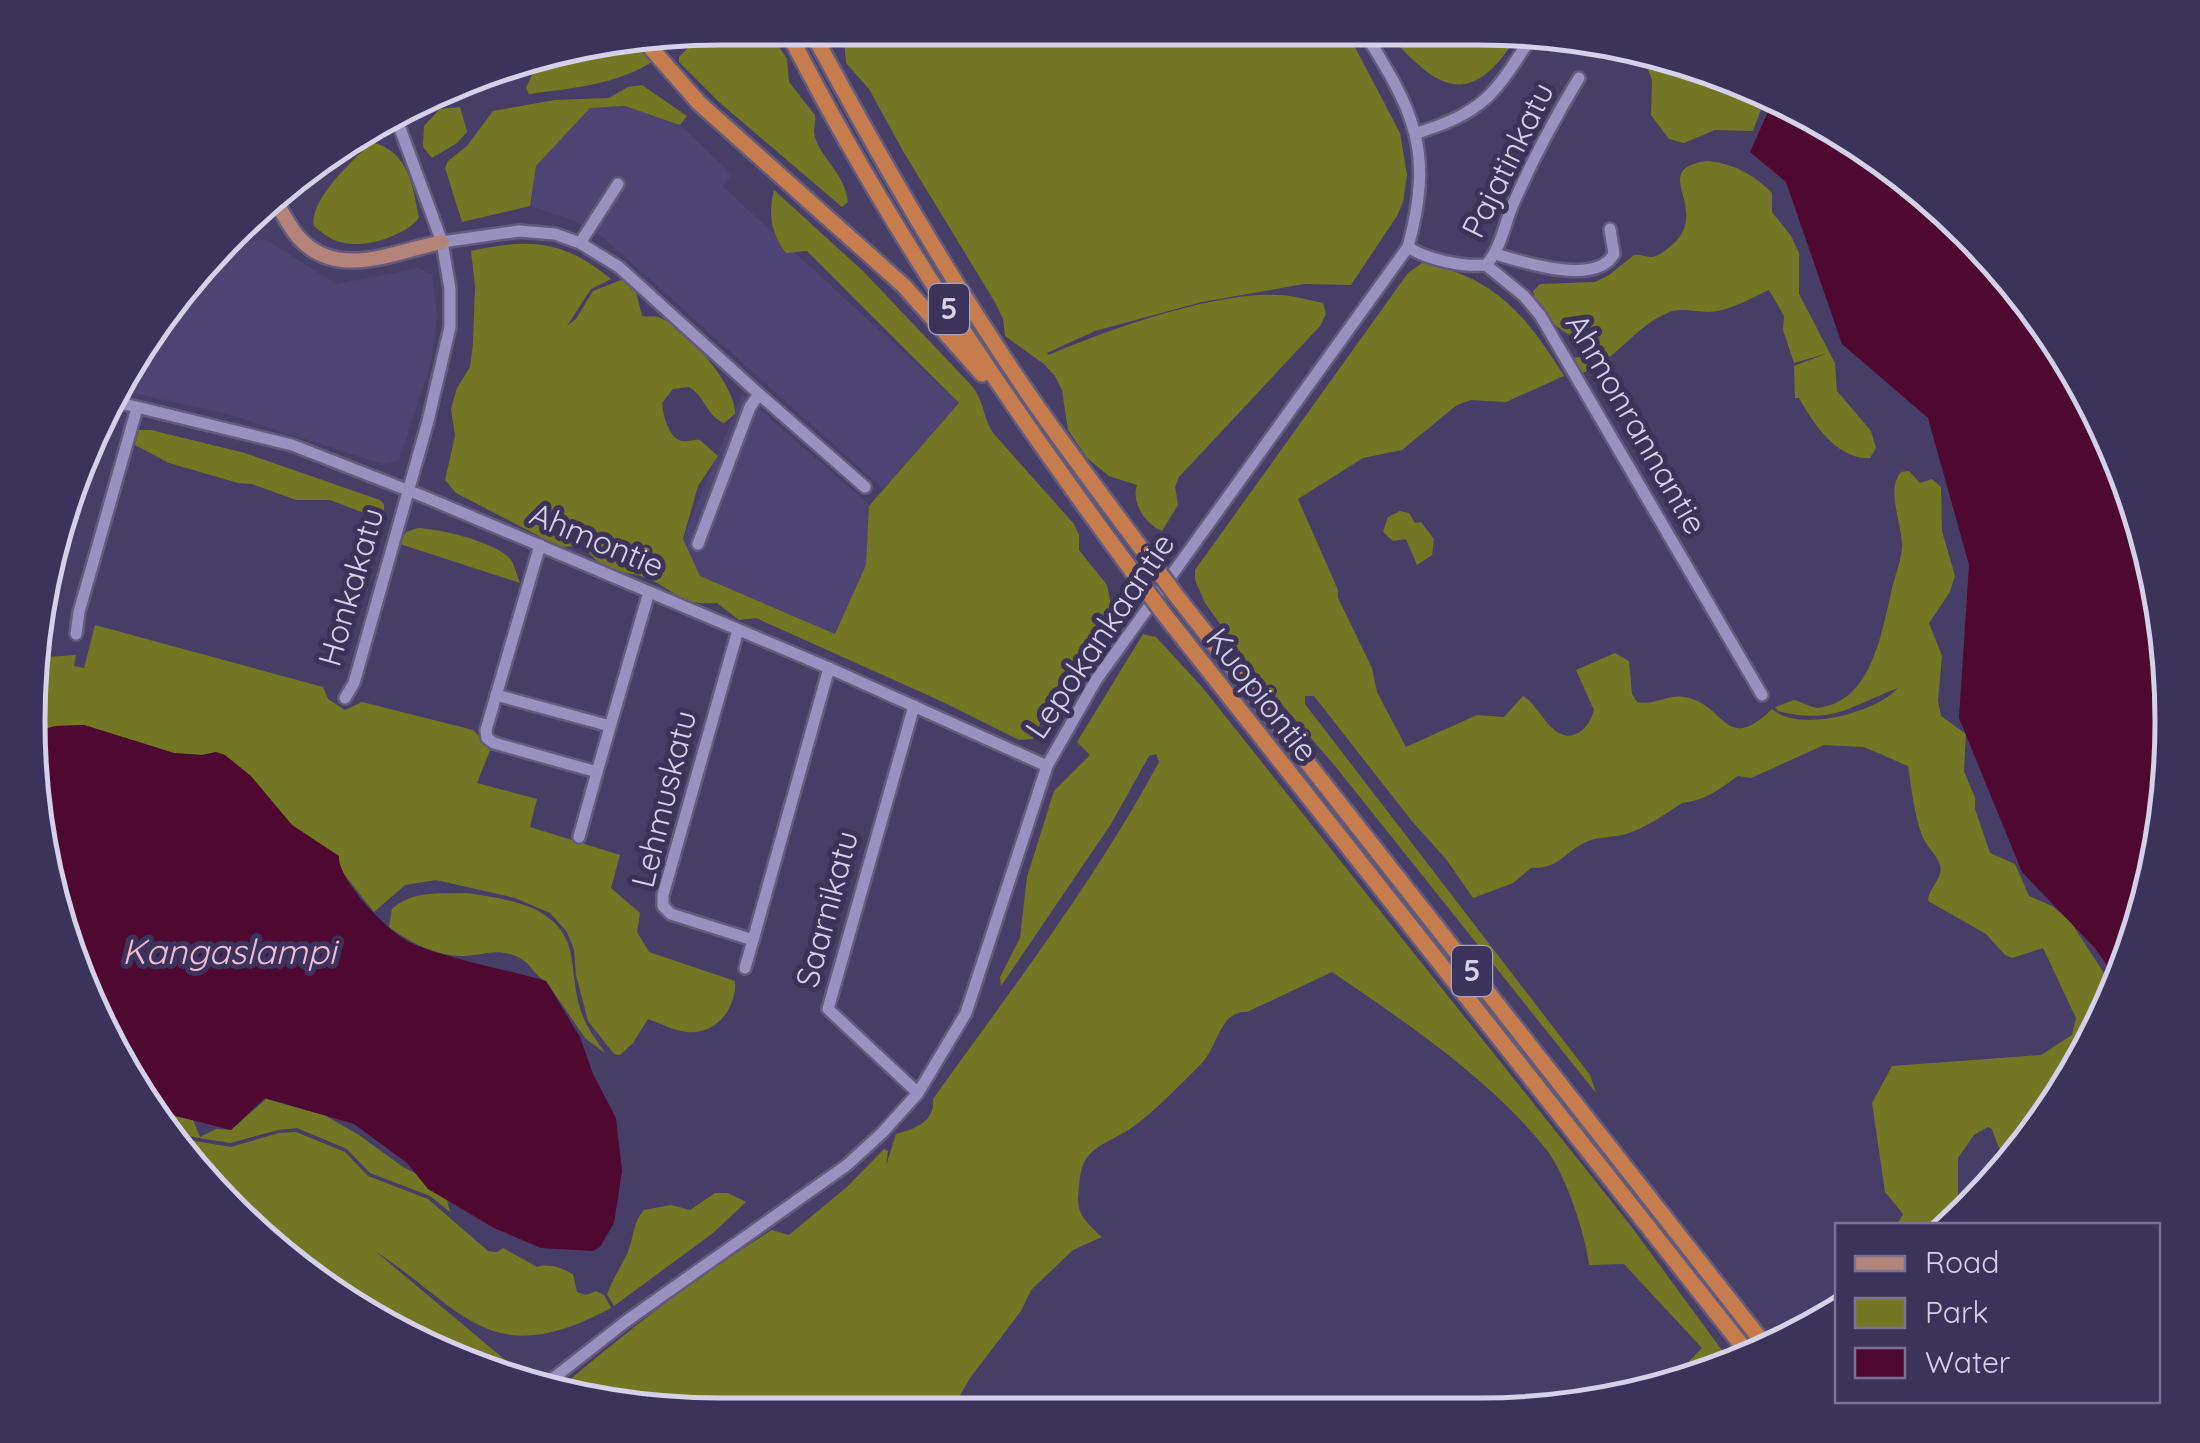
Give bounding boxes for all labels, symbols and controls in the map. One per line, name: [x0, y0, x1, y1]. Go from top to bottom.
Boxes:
street label: Pajatinkatu: [1452, 75, 1562, 244]
road number: 5: [929, 284, 969, 334]
street label: Ahmonrannantie: [1558, 306, 1716, 541]
street label: Ahmontie: [524, 493, 670, 585]
street label: Honkakatu: [308, 503, 392, 670]
street label: Lepokankaantie: [1016, 525, 1183, 746]
street label: Kuopiontie: [1198, 620, 1327, 769]
street label: Lehmuskatu: [622, 706, 704, 891]
street label: Saarnikatu: [786, 826, 866, 991]
water label: Kangaslampi: [122, 929, 340, 973]
road number: 5: [1452, 946, 1492, 996]
legend: [1835, 1223, 2160, 1403]
text: Road: [1925, 1243, 1999, 1281]
text: Park: [1925, 1293, 1989, 1331]
text: Water: [1925, 1343, 2011, 1381]

